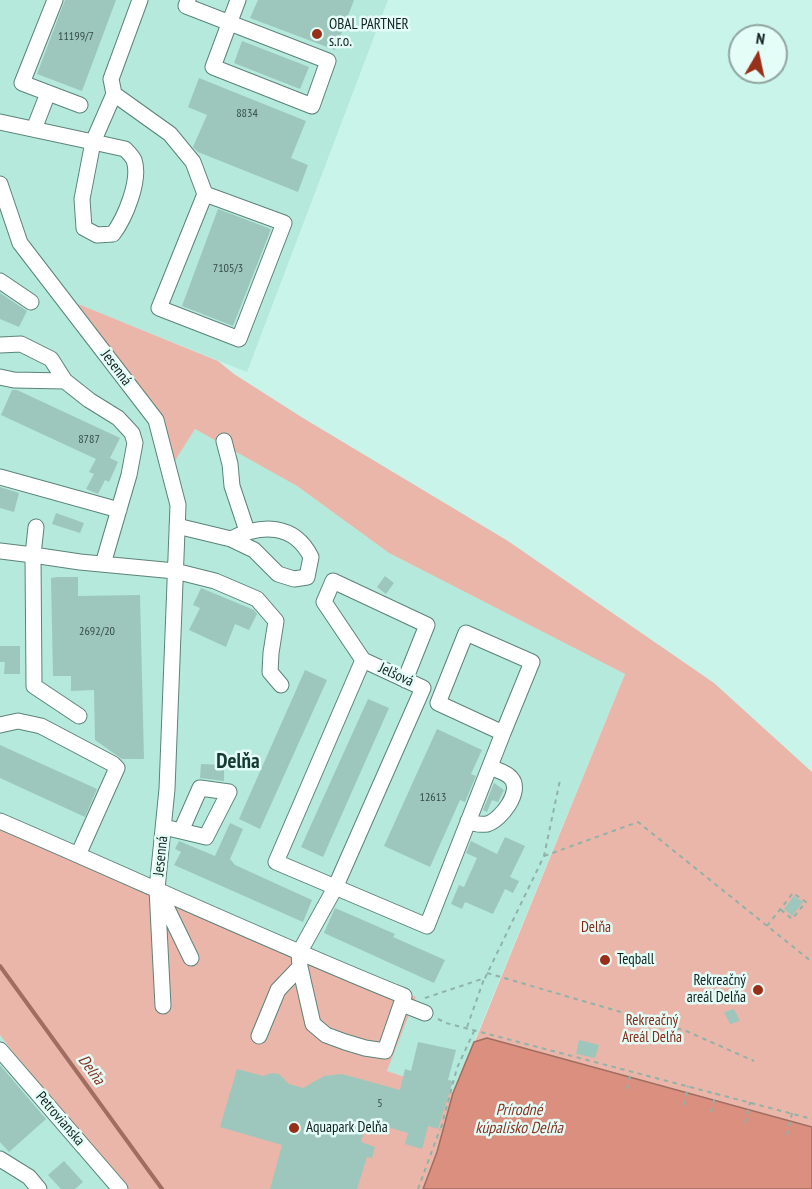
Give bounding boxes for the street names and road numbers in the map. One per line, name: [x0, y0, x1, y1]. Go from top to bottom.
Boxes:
street label: Jesenná: [97, 347, 135, 389]
street label: Jelšová: [376, 659, 416, 691]
street label: Jesenná: [150, 835, 172, 877]
street label: Petrovianska: [32, 1088, 88, 1150]

